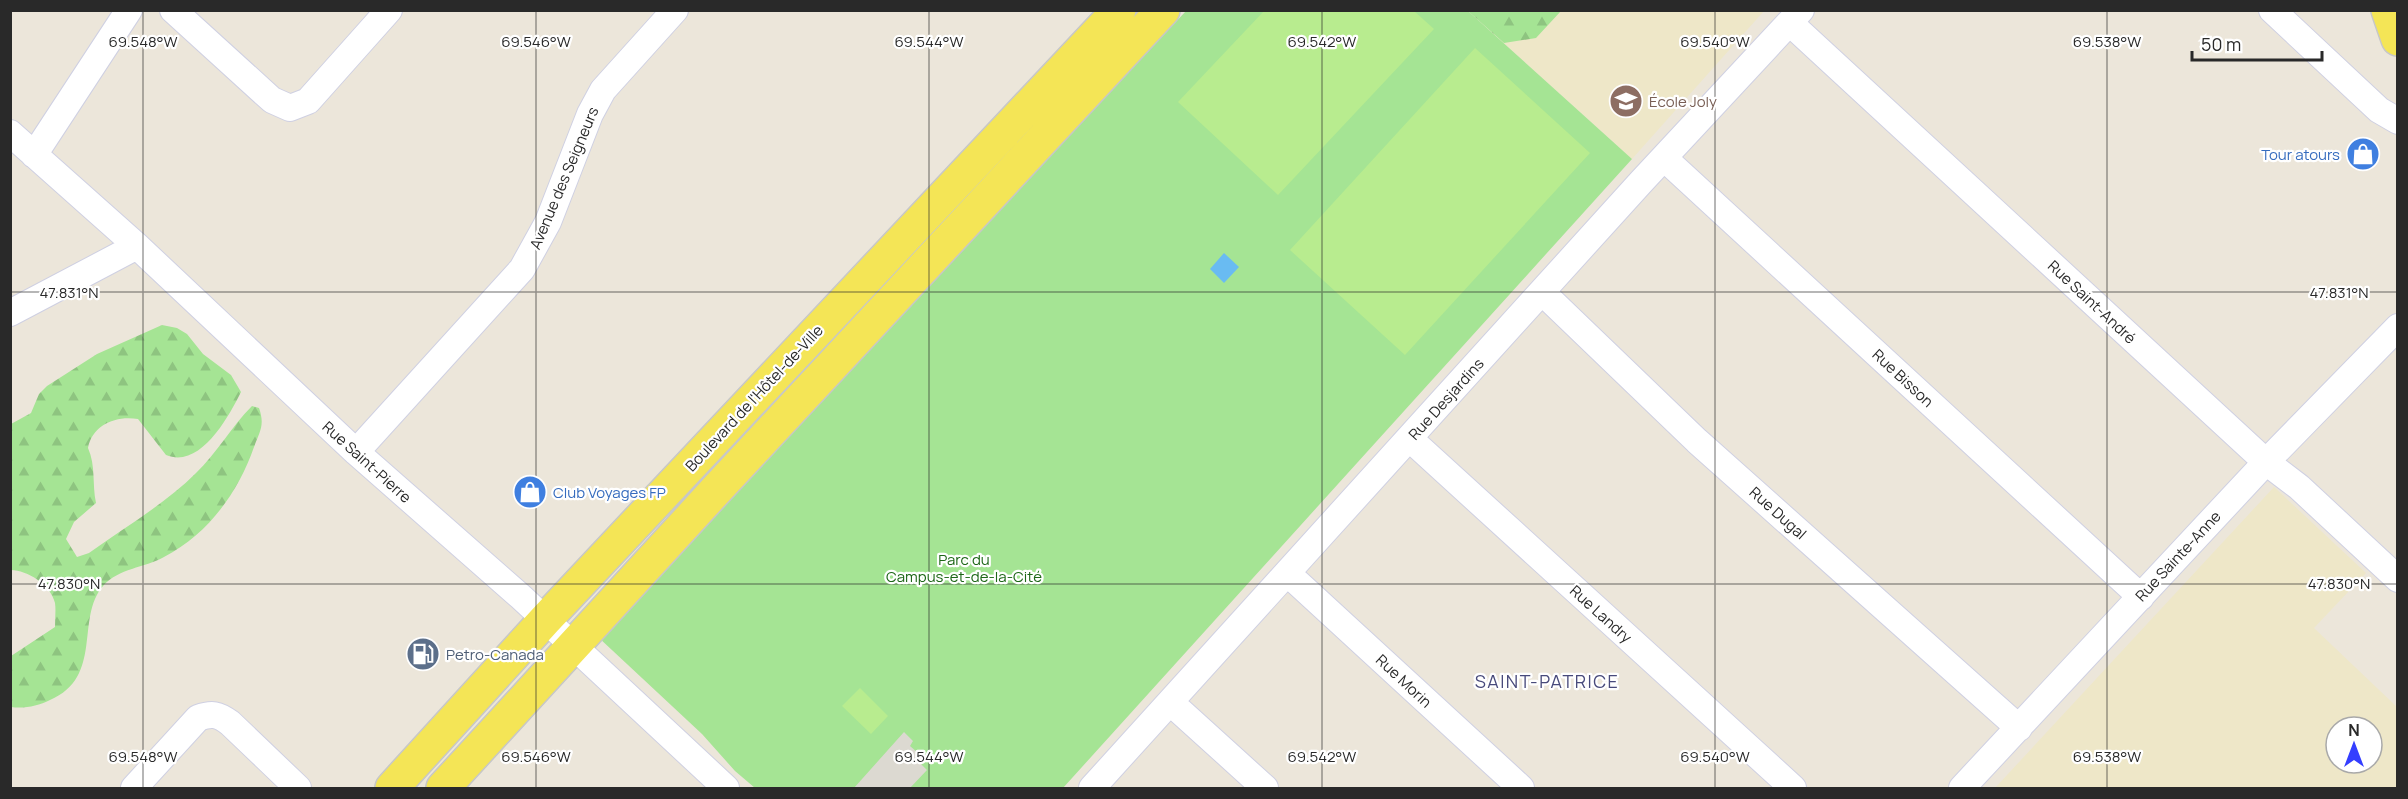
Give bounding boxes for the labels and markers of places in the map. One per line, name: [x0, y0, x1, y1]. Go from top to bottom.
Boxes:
school or university icon: École Joly: [1608, 83, 1644, 119]
place label: École Joly: [1649, 91, 1717, 112]
shop icon: Tour atours: [2345, 136, 2381, 172]
place label: Tour atours: [2261, 144, 2340, 165]
shop icon: Club Voyages FP: [512, 474, 548, 510]
place label: Club Voyages FP: [553, 482, 666, 503]
fuel station icon: Petro-Canada: [405, 636, 441, 672]
place label: Petro-Canada: [446, 644, 544, 665]

